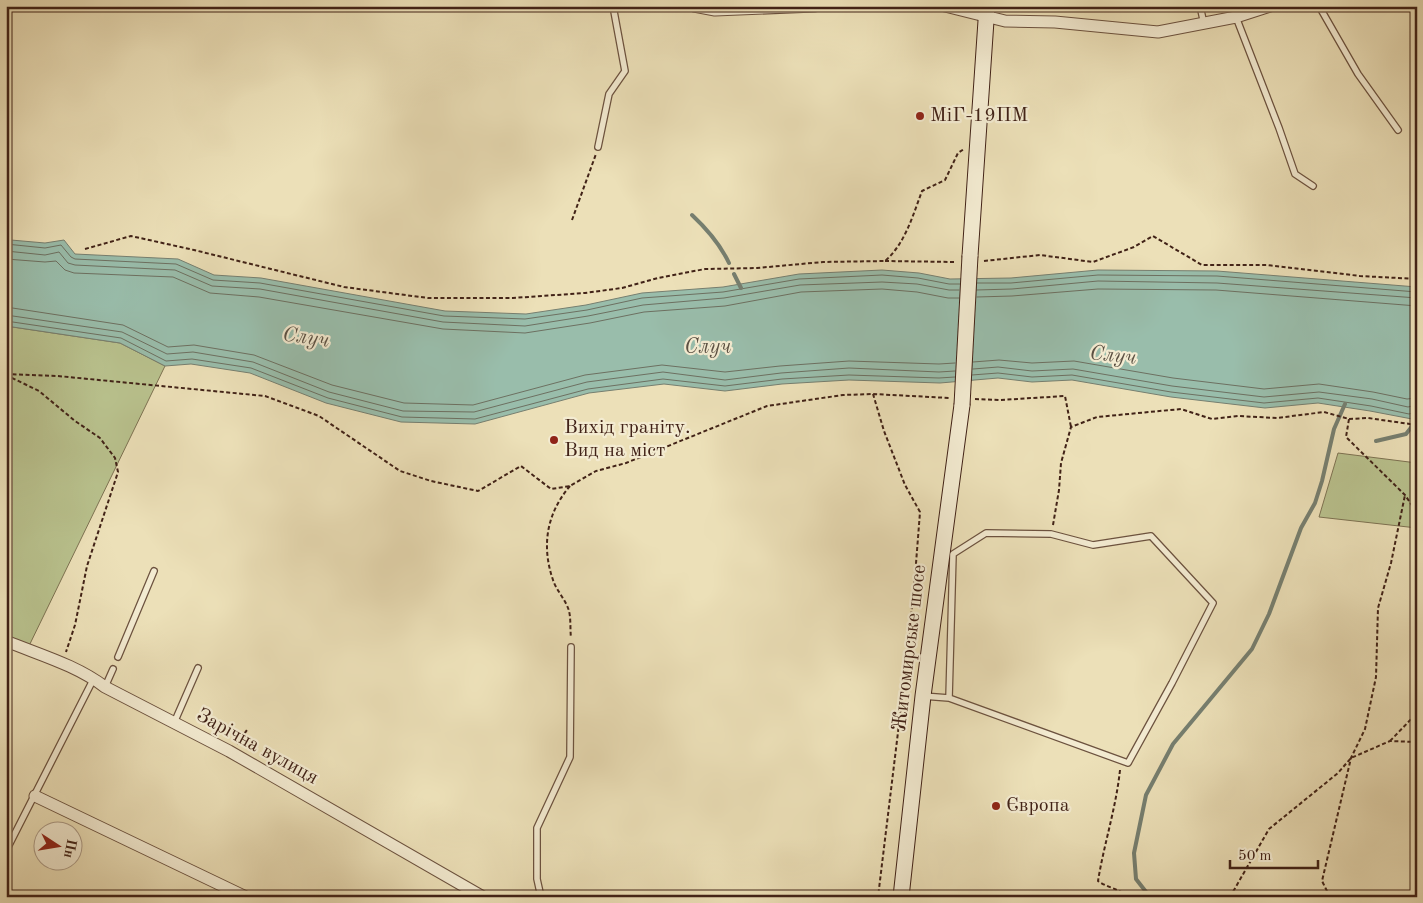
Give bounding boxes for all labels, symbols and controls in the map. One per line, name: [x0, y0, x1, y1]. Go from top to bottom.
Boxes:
place label: МіГ-19ПМ: [930, 106, 1028, 126]
marker: МіГ-19ПМ: [914, 110, 926, 122]
water label: Случ: [281, 324, 331, 352]
water label: Случ: [684, 337, 732, 358]
water label: Случ: [1088, 343, 1138, 369]
place label: Вихід граніту. Вид на міст: [564, 418, 691, 461]
marker: Вихід граніту. Вид на міст: [548, 434, 560, 446]
street label: Житомирське шосе: [890, 563, 930, 733]
street label: Зарічна вулиця: [193, 705, 321, 789]
place label: Європа: [1006, 796, 1070, 816]
marker: Європа: [990, 800, 1002, 812]
north arrow: [32, 820, 82, 870]
text: Пн: [61, 838, 79, 859]
scale bar: [1230, 838, 1318, 870]
text: 50 m: [1238, 849, 1272, 864]

